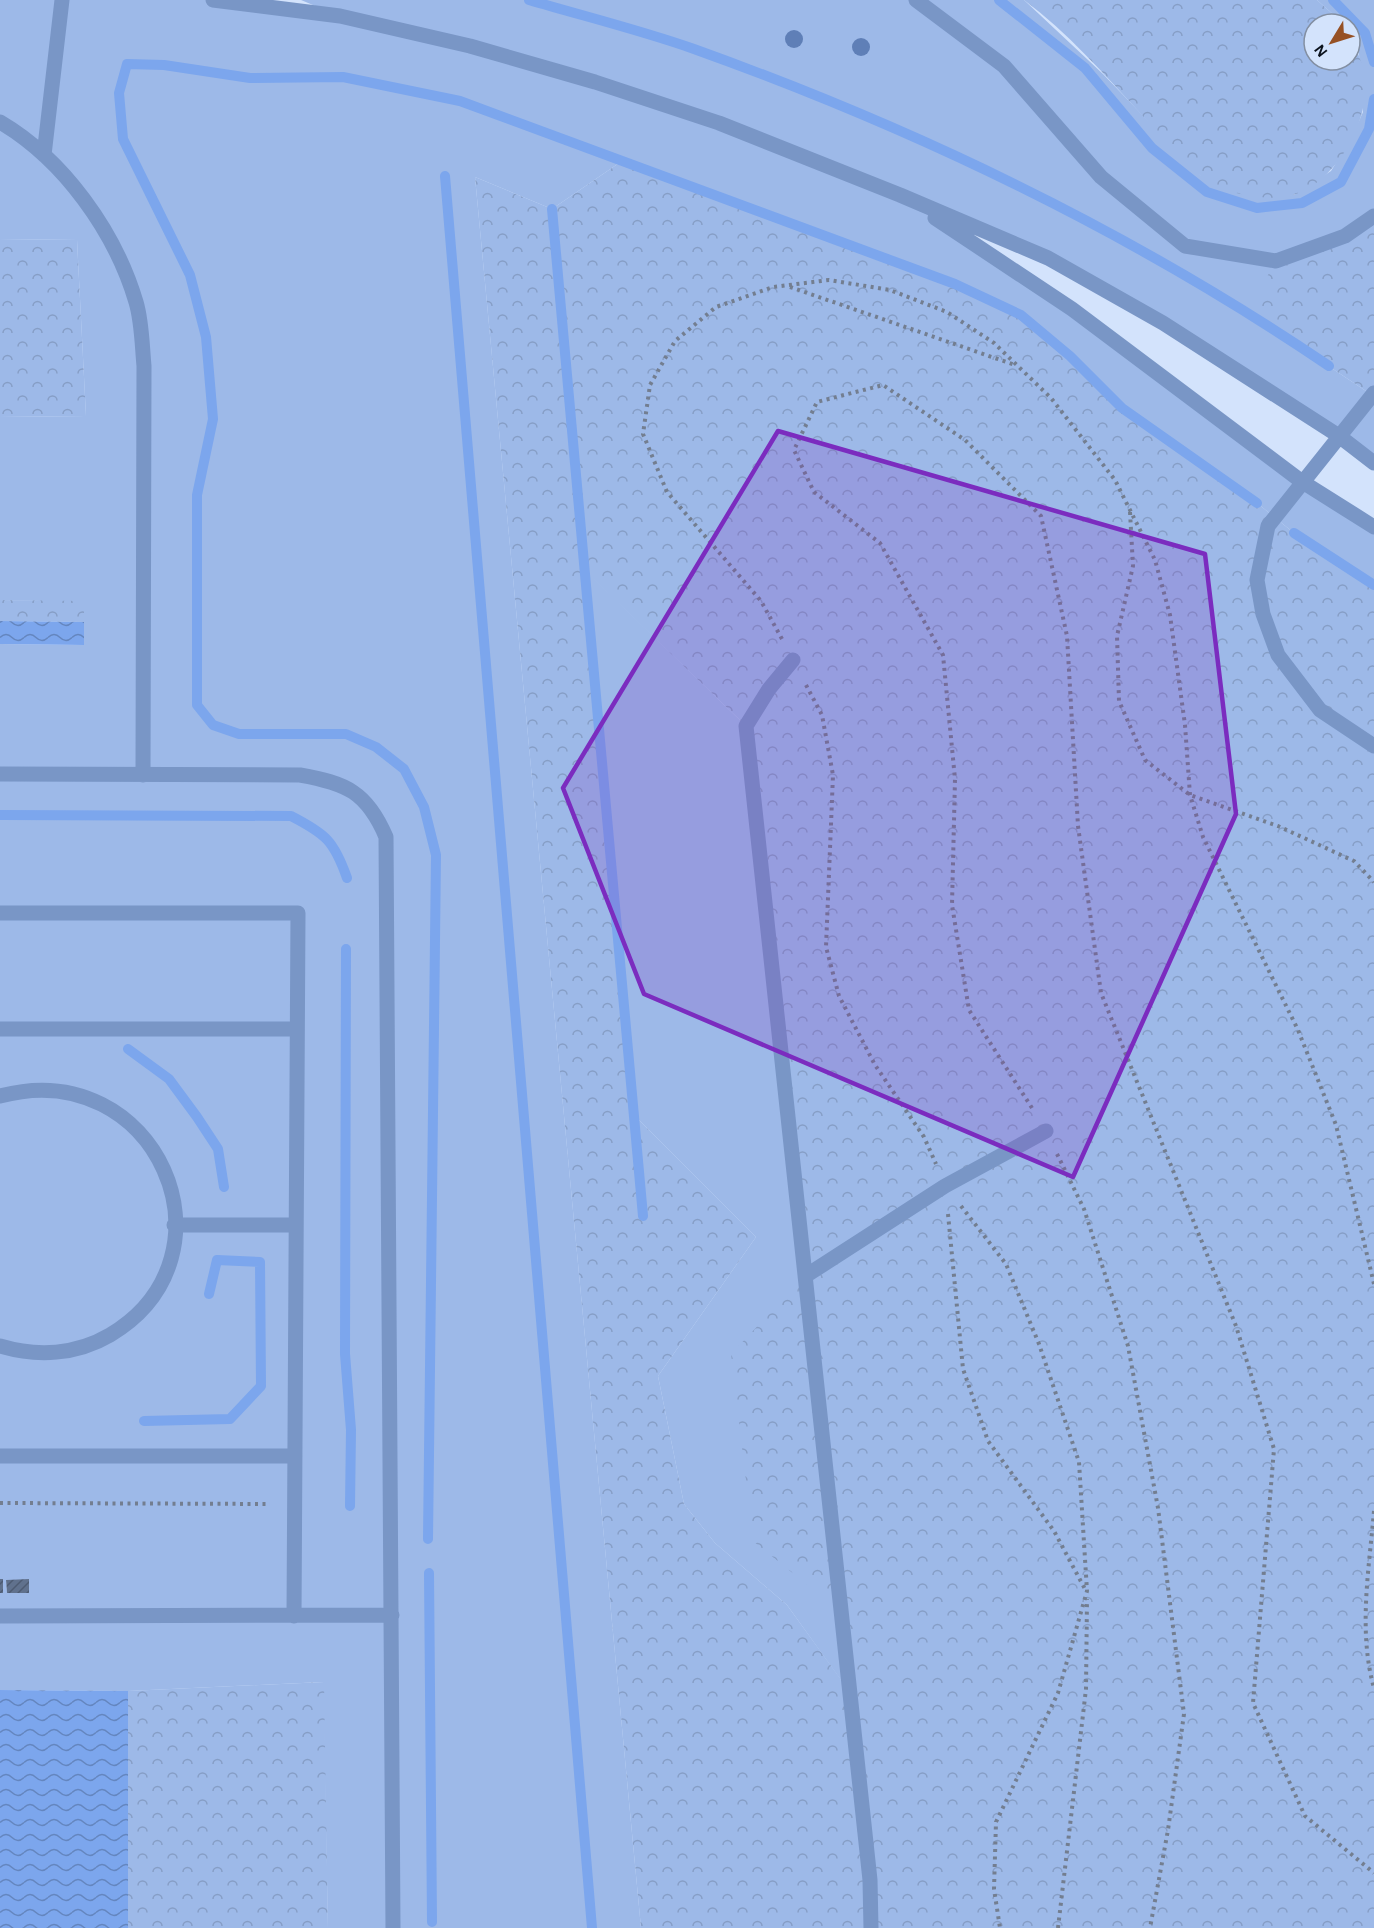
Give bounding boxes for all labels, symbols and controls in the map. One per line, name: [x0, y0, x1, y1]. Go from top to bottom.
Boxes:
north arrow: [1302, 12, 1362, 72]
text: N: [1311, 41, 1331, 60]

